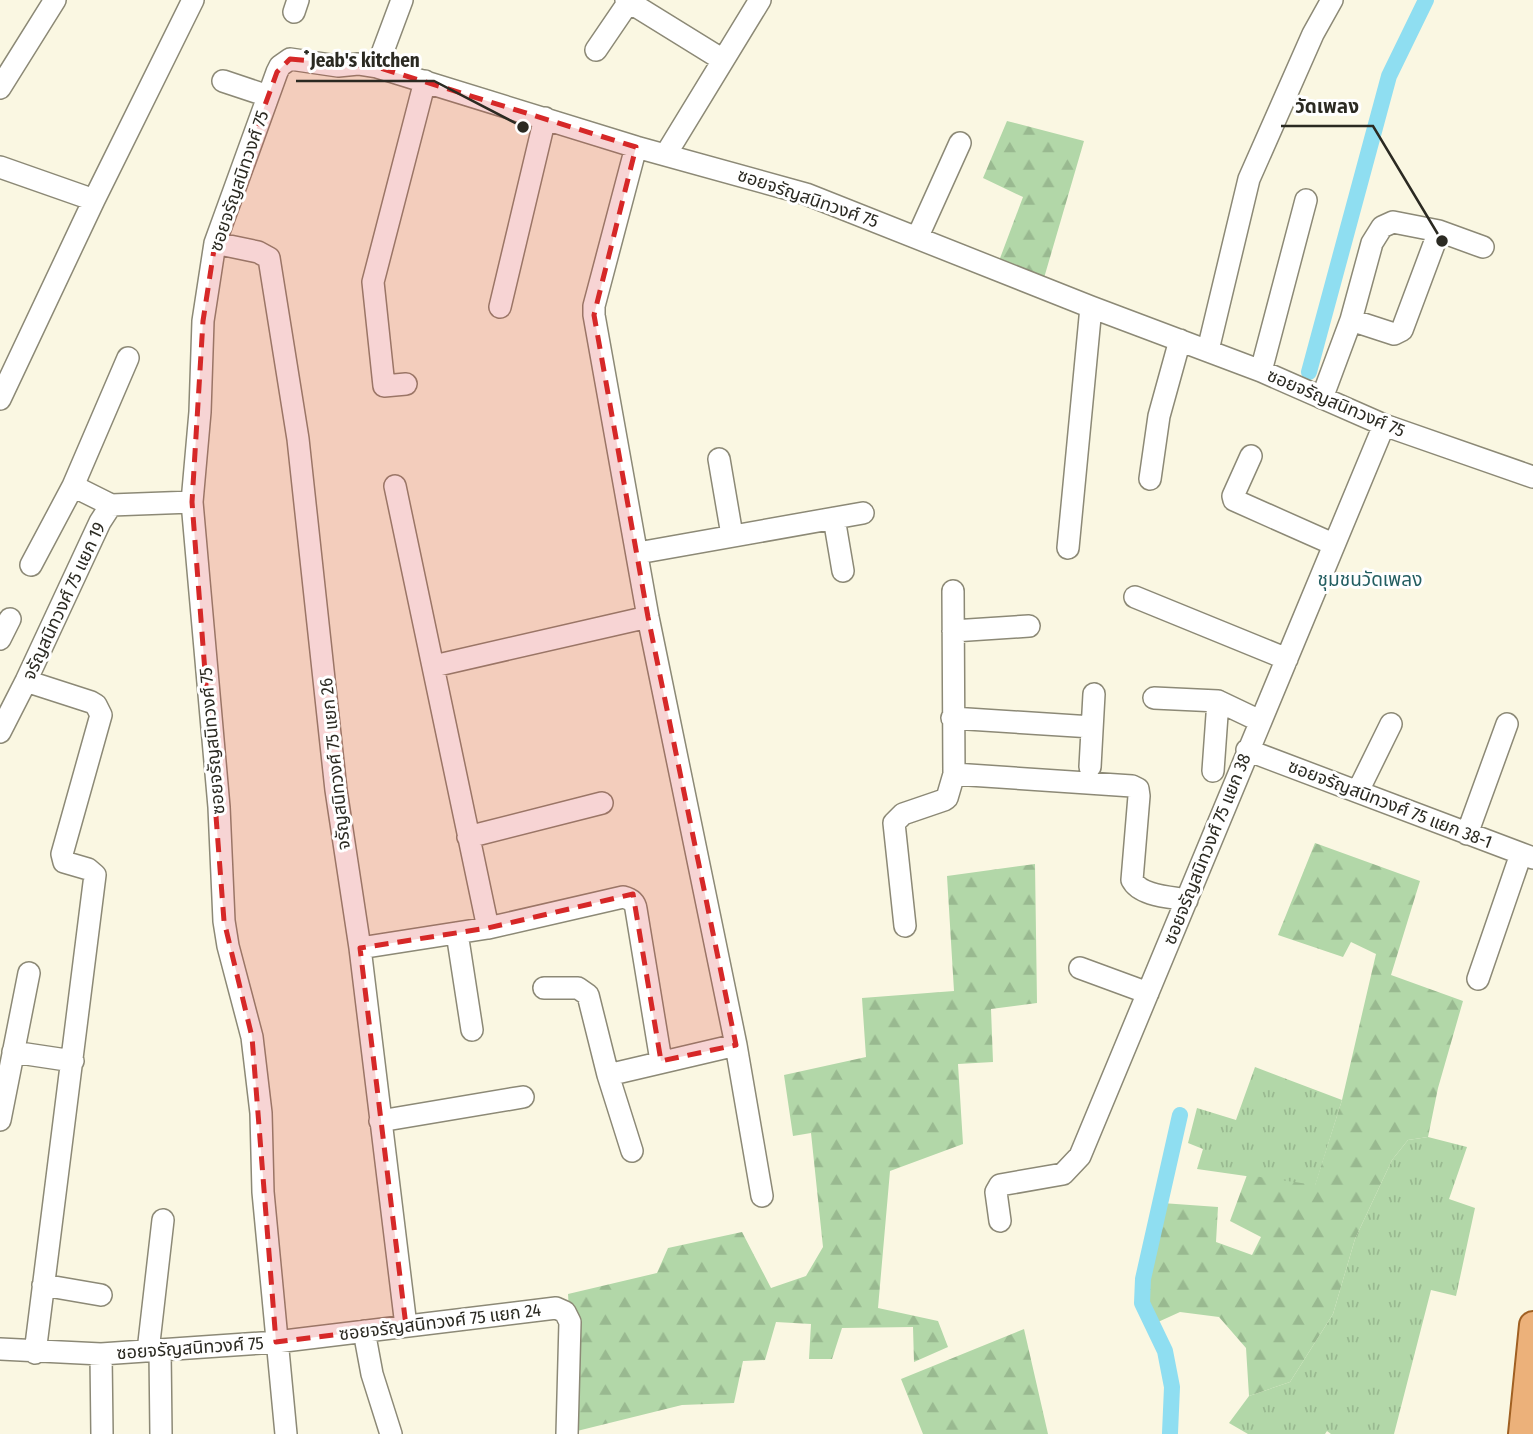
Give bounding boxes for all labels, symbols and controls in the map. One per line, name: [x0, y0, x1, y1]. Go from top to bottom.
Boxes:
callout: ๋Jeab's kitchen: [296, 41, 434, 81]
text: ๋Jeab's kitchen: [303, 49, 420, 72]
callout: วัดเพลง: [1281, 86, 1373, 126]
text: วัดเพลง: [1295, 95, 1359, 118]
street label: ซอยจรัญสนิทวงศ์ 75: [205, 108, 273, 254]
street label: ซอยจรัญสนิทวงศ์ 75: [735, 164, 881, 232]
street label: ซอยจรัญสนิทวงศ์ 75: [1264, 364, 1408, 442]
street label: จรัญสนิทวงศ์ 75 แยก 19: [18, 519, 110, 683]
district label: ชุมชนวัดเพลง: [1318, 568, 1422, 591]
street label: ซอยจรัญสนิทวงศ์ 75: [195, 667, 229, 815]
street label: จรัญสนิทวงศ์ 75 แยก 26: [315, 677, 355, 851]
street label: ซอยจรัญสนิทวงศ์ 75 แยก 38: [1159, 750, 1255, 948]
street label: ซอยจรัญสนิทวงศ์ 75 แยก 38-1: [1285, 755, 1495, 853]
street label: ซอยจรัญสนิทวงศ์ 75 แยก 24: [338, 1299, 543, 1345]
street label: ซอยจรัญสนิทวงศ์ 75: [116, 1332, 264, 1364]

